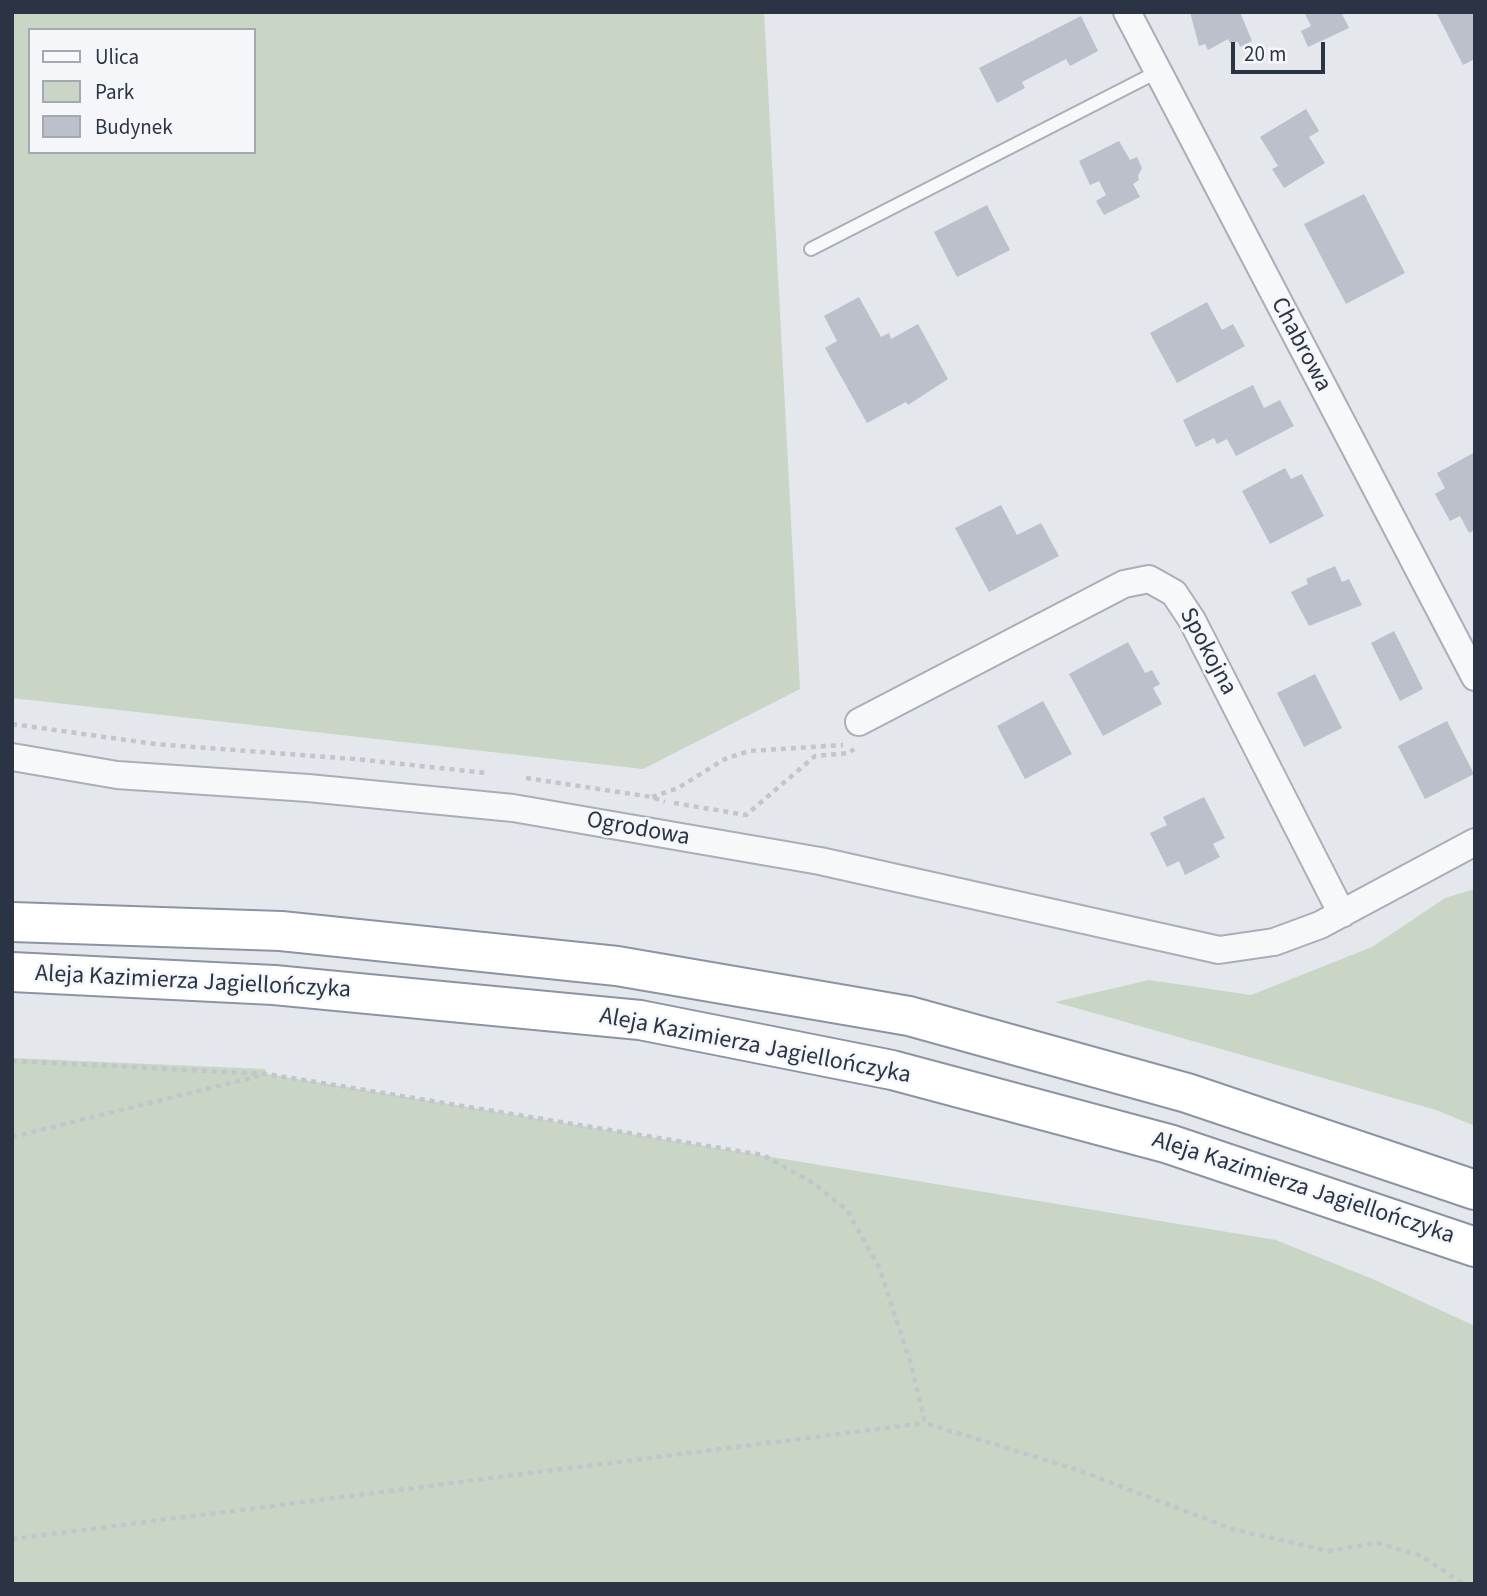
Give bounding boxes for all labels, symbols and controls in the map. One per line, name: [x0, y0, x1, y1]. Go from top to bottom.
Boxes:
legend: [28, 28, 256, 154]
scale bar: [1235, 28, 1330, 72]
text: 20 m: [1244, 39, 1286, 69]
text: Ulica: [95, 42, 139, 72]
text: Park: [95, 77, 134, 107]
text: Budynek: [95, 112, 173, 142]
street label: Chabrowa: [1263, 293, 1337, 397]
street label: Spokojna: [1172, 603, 1242, 701]
street label: Ogrodowa: [584, 807, 692, 853]
street label: Aleja Kazimierza Jagiellończyka: [34, 960, 352, 1006]
street label: Aleja Kazimierza Jagiellończyka: [597, 1003, 913, 1091]
street label: Aleja Kazimierza Jagiellończyka: [1148, 1126, 1458, 1252]

